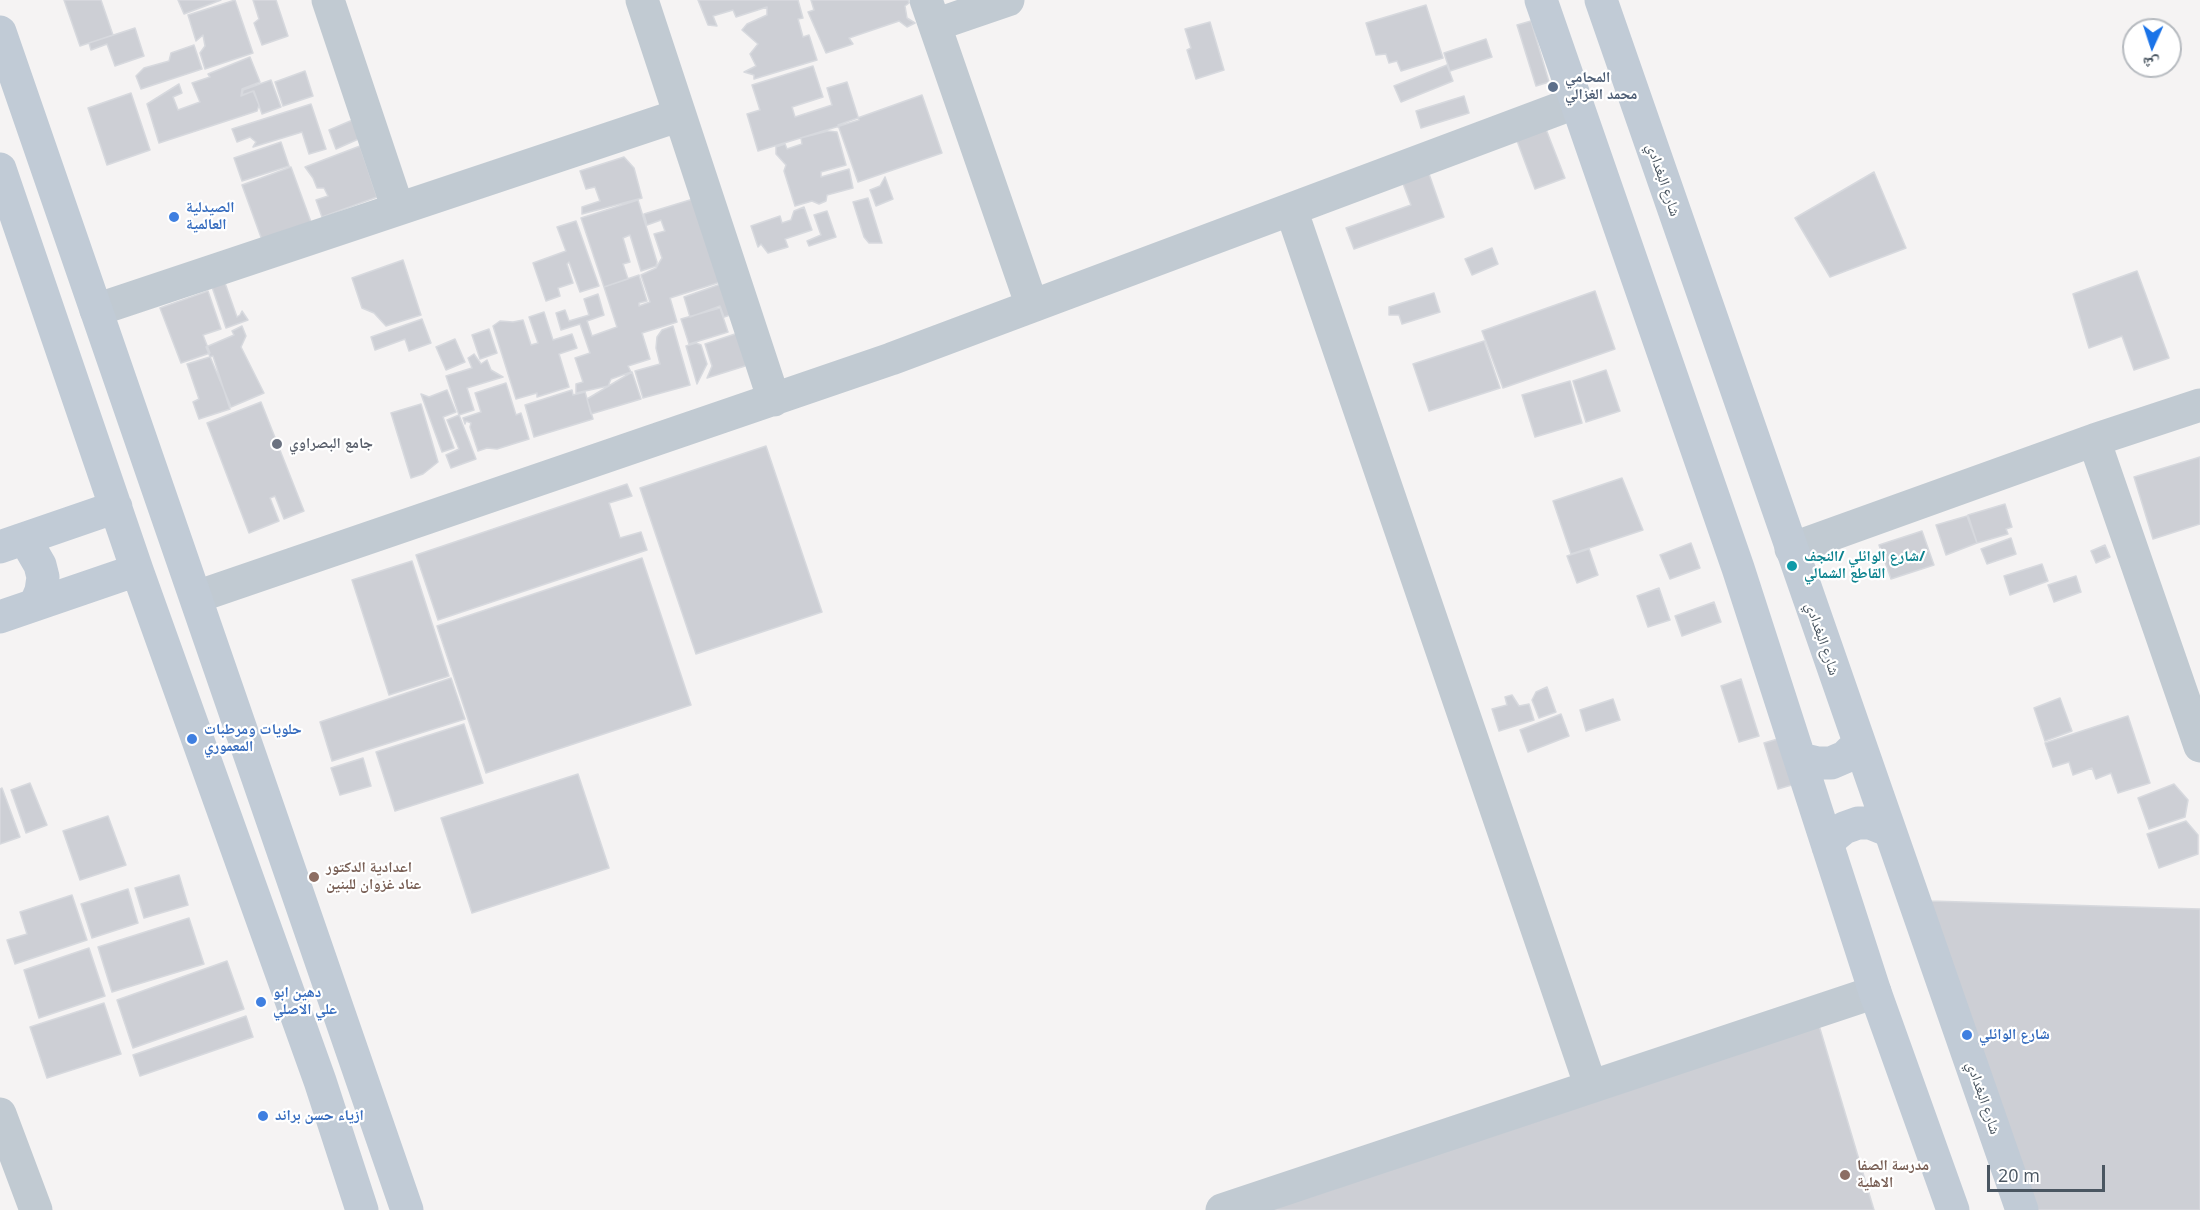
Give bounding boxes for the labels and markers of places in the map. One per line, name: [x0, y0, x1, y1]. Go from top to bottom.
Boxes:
place label: المحامي محمد الغزالي: [1565, 69, 1637, 104]
marker: المحامي محمد الغزالي: [1546, 80, 1560, 94]
place label: الصيدلية العالمية: [186, 199, 235, 234]
marker: الصيدلية العالمية: [167, 210, 181, 224]
place label: جامع البصراوي: [289, 435, 373, 453]
marker: جامع البصراوي: [270, 437, 284, 451]
place label: شارع الوائلي /النجف/ القاطع الشمالي: [1804, 548, 1925, 583]
marker: شارع الوائلي /النجف/ القاطع الشمالي: [1785, 559, 1799, 573]
place label: حلويات ومرطبات المعموري: [204, 721, 302, 756]
marker: حلويات ومرطبات المعموري: [185, 732, 199, 746]
place label: اعدادية الدكتور عناد غزوان للبنين: [326, 859, 421, 894]
marker: اعدادية الدكتور عناد غزوان للبنين: [307, 870, 321, 884]
place label: دهين ابو علي الاصلي: [273, 984, 337, 1019]
marker: دهين ابو علي الاصلي: [254, 995, 268, 1009]
place label: شارع الوائلي: [1979, 1026, 2050, 1044]
marker: شارع الوائلي: [1960, 1028, 1974, 1042]
place label: ازياء حسن براند: [275, 1107, 364, 1125]
marker: ازياء حسن براند: [256, 1109, 270, 1123]
place label: مدرسة الصفا الاهلية: [1857, 1157, 1929, 1192]
marker: مدرسة الصفا الاهلية: [1838, 1168, 1852, 1182]

